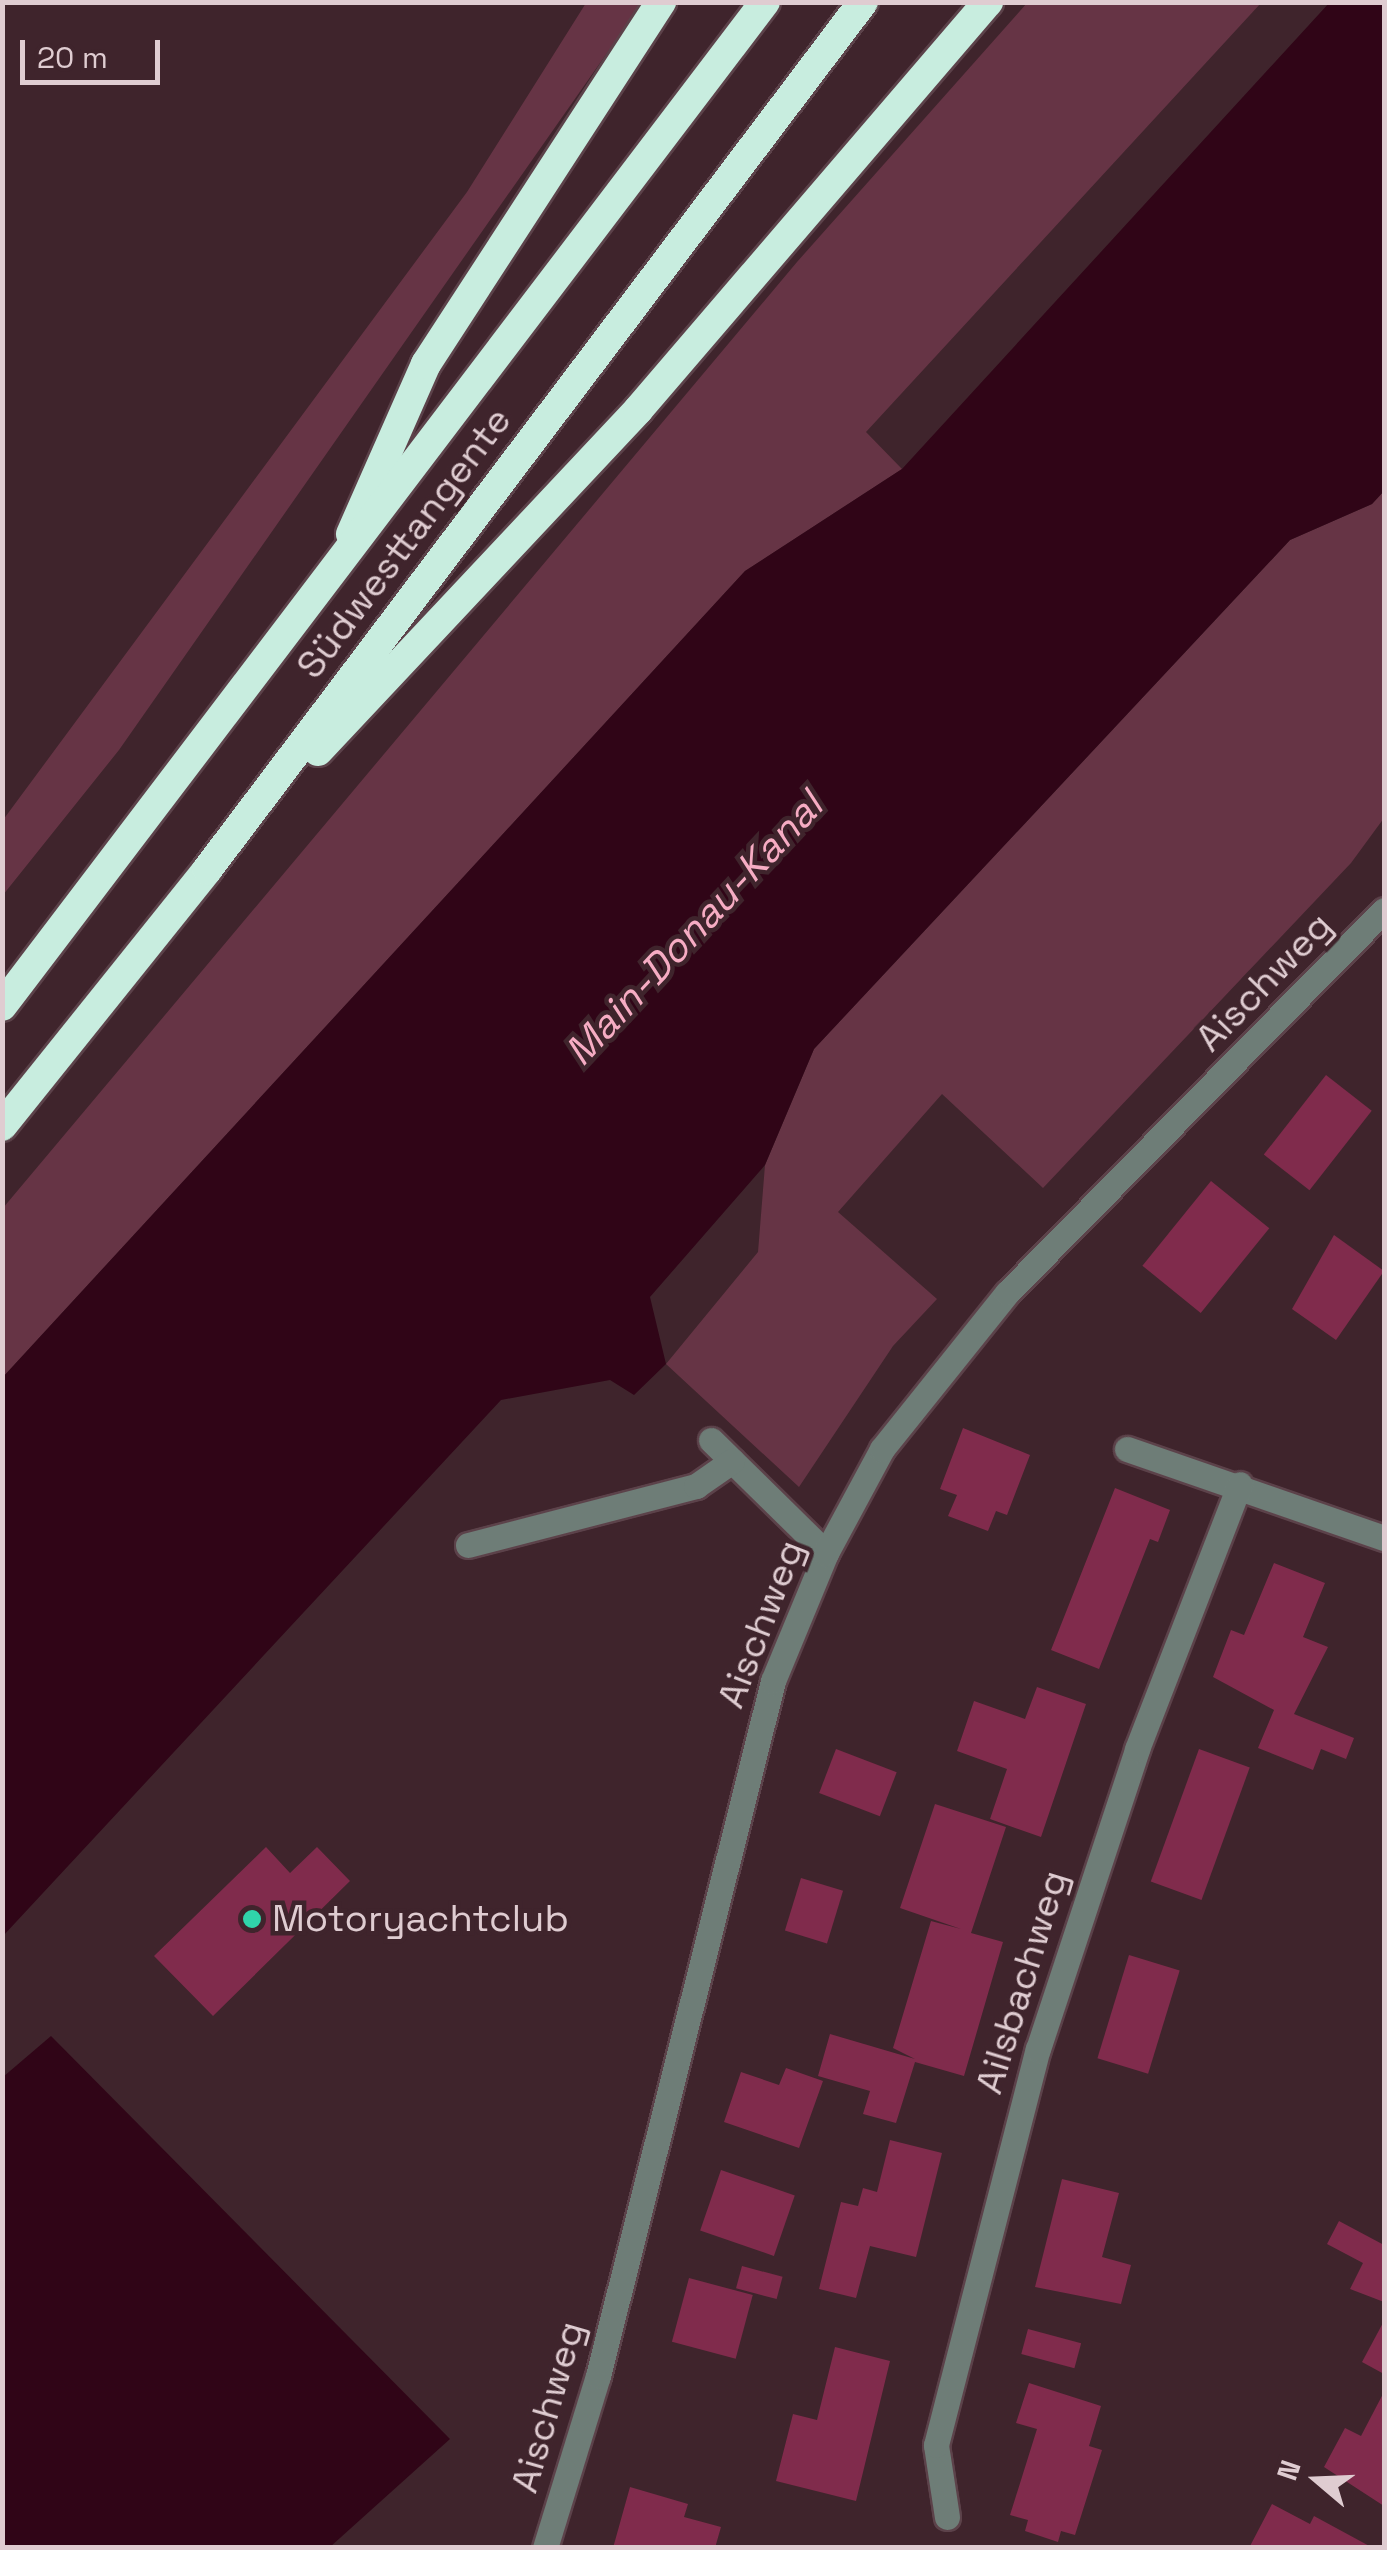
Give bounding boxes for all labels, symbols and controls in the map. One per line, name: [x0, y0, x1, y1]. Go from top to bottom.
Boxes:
scale bar: [25, 20, 165, 82]
text: 20 m: [37, 38, 108, 77]
street label: Südwesttangente: [287, 399, 521, 687]
water label: Main-Donau-Kanal: [555, 783, 833, 1075]
street label: Aischweg: [1186, 903, 1342, 1061]
street label: Aischweg: [708, 1534, 814, 1714]
street label: Ailsbachweg: [966, 1865, 1078, 2099]
place label: Motoryachtclub: [272, 1896, 569, 1942]
marker: Motoryachtclub: [241, 1908, 263, 1930]
street label: Aischweg: [502, 2316, 594, 2498]
north arrow: [1267, 2430, 1367, 2530]
text: N: [1269, 2456, 1309, 2485]

